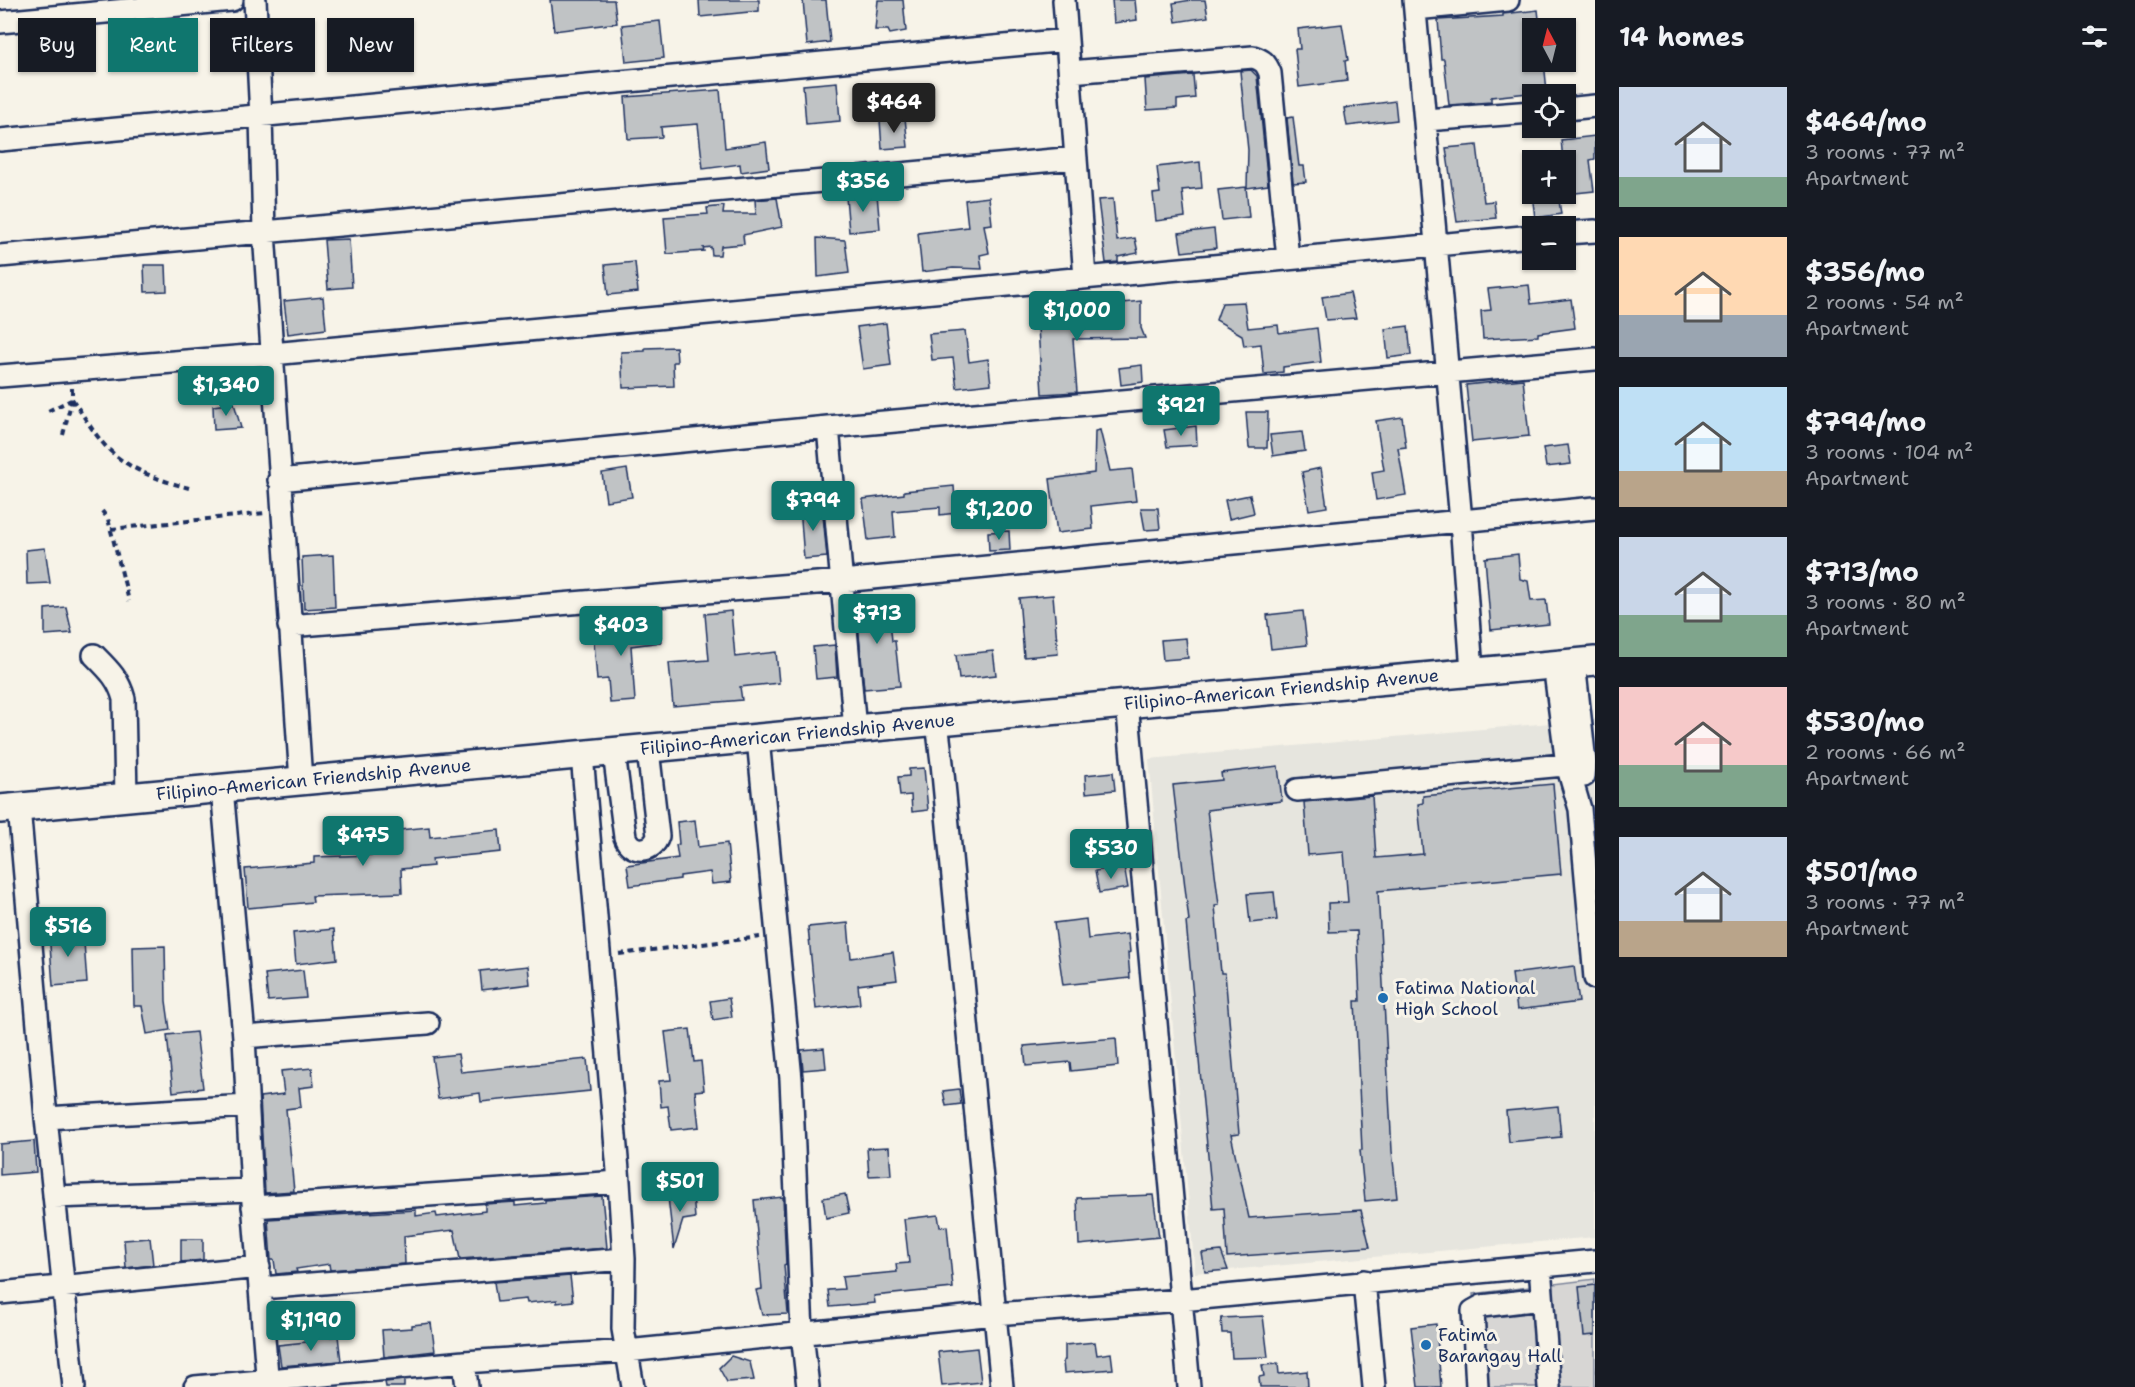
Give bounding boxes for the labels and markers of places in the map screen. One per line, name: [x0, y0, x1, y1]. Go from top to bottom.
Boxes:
pin: $464: [858, 83, 930, 134]
pin: $356: [827, 162, 899, 213]
pin: $1,000: [1028, 291, 1126, 342]
pin: $1,340: [177, 366, 275, 417]
pin: $921: [1145, 386, 1217, 437]
pin: $794: [777, 481, 849, 532]
pin: $1,200: [950, 490, 1048, 541]
pin: $713: [841, 594, 913, 645]
pin: $403: [585, 606, 657, 657]
pin: $475: [327, 816, 399, 867]
pin: $530: [1075, 829, 1147, 880]
pin: $516: [32, 907, 104, 958]
place label: Fatima National High School: [1395, 976, 1536, 1021]
marker: Fatima National High School: [1376, 991, 1390, 1005]
pin: $501: [644, 1162, 716, 1213]
pin: $1,190: [262, 1301, 360, 1352]
place label: Fatima Barangay Hall: [1438, 1323, 1563, 1368]
marker: Fatima Barangay Hall: [1419, 1338, 1433, 1352]

